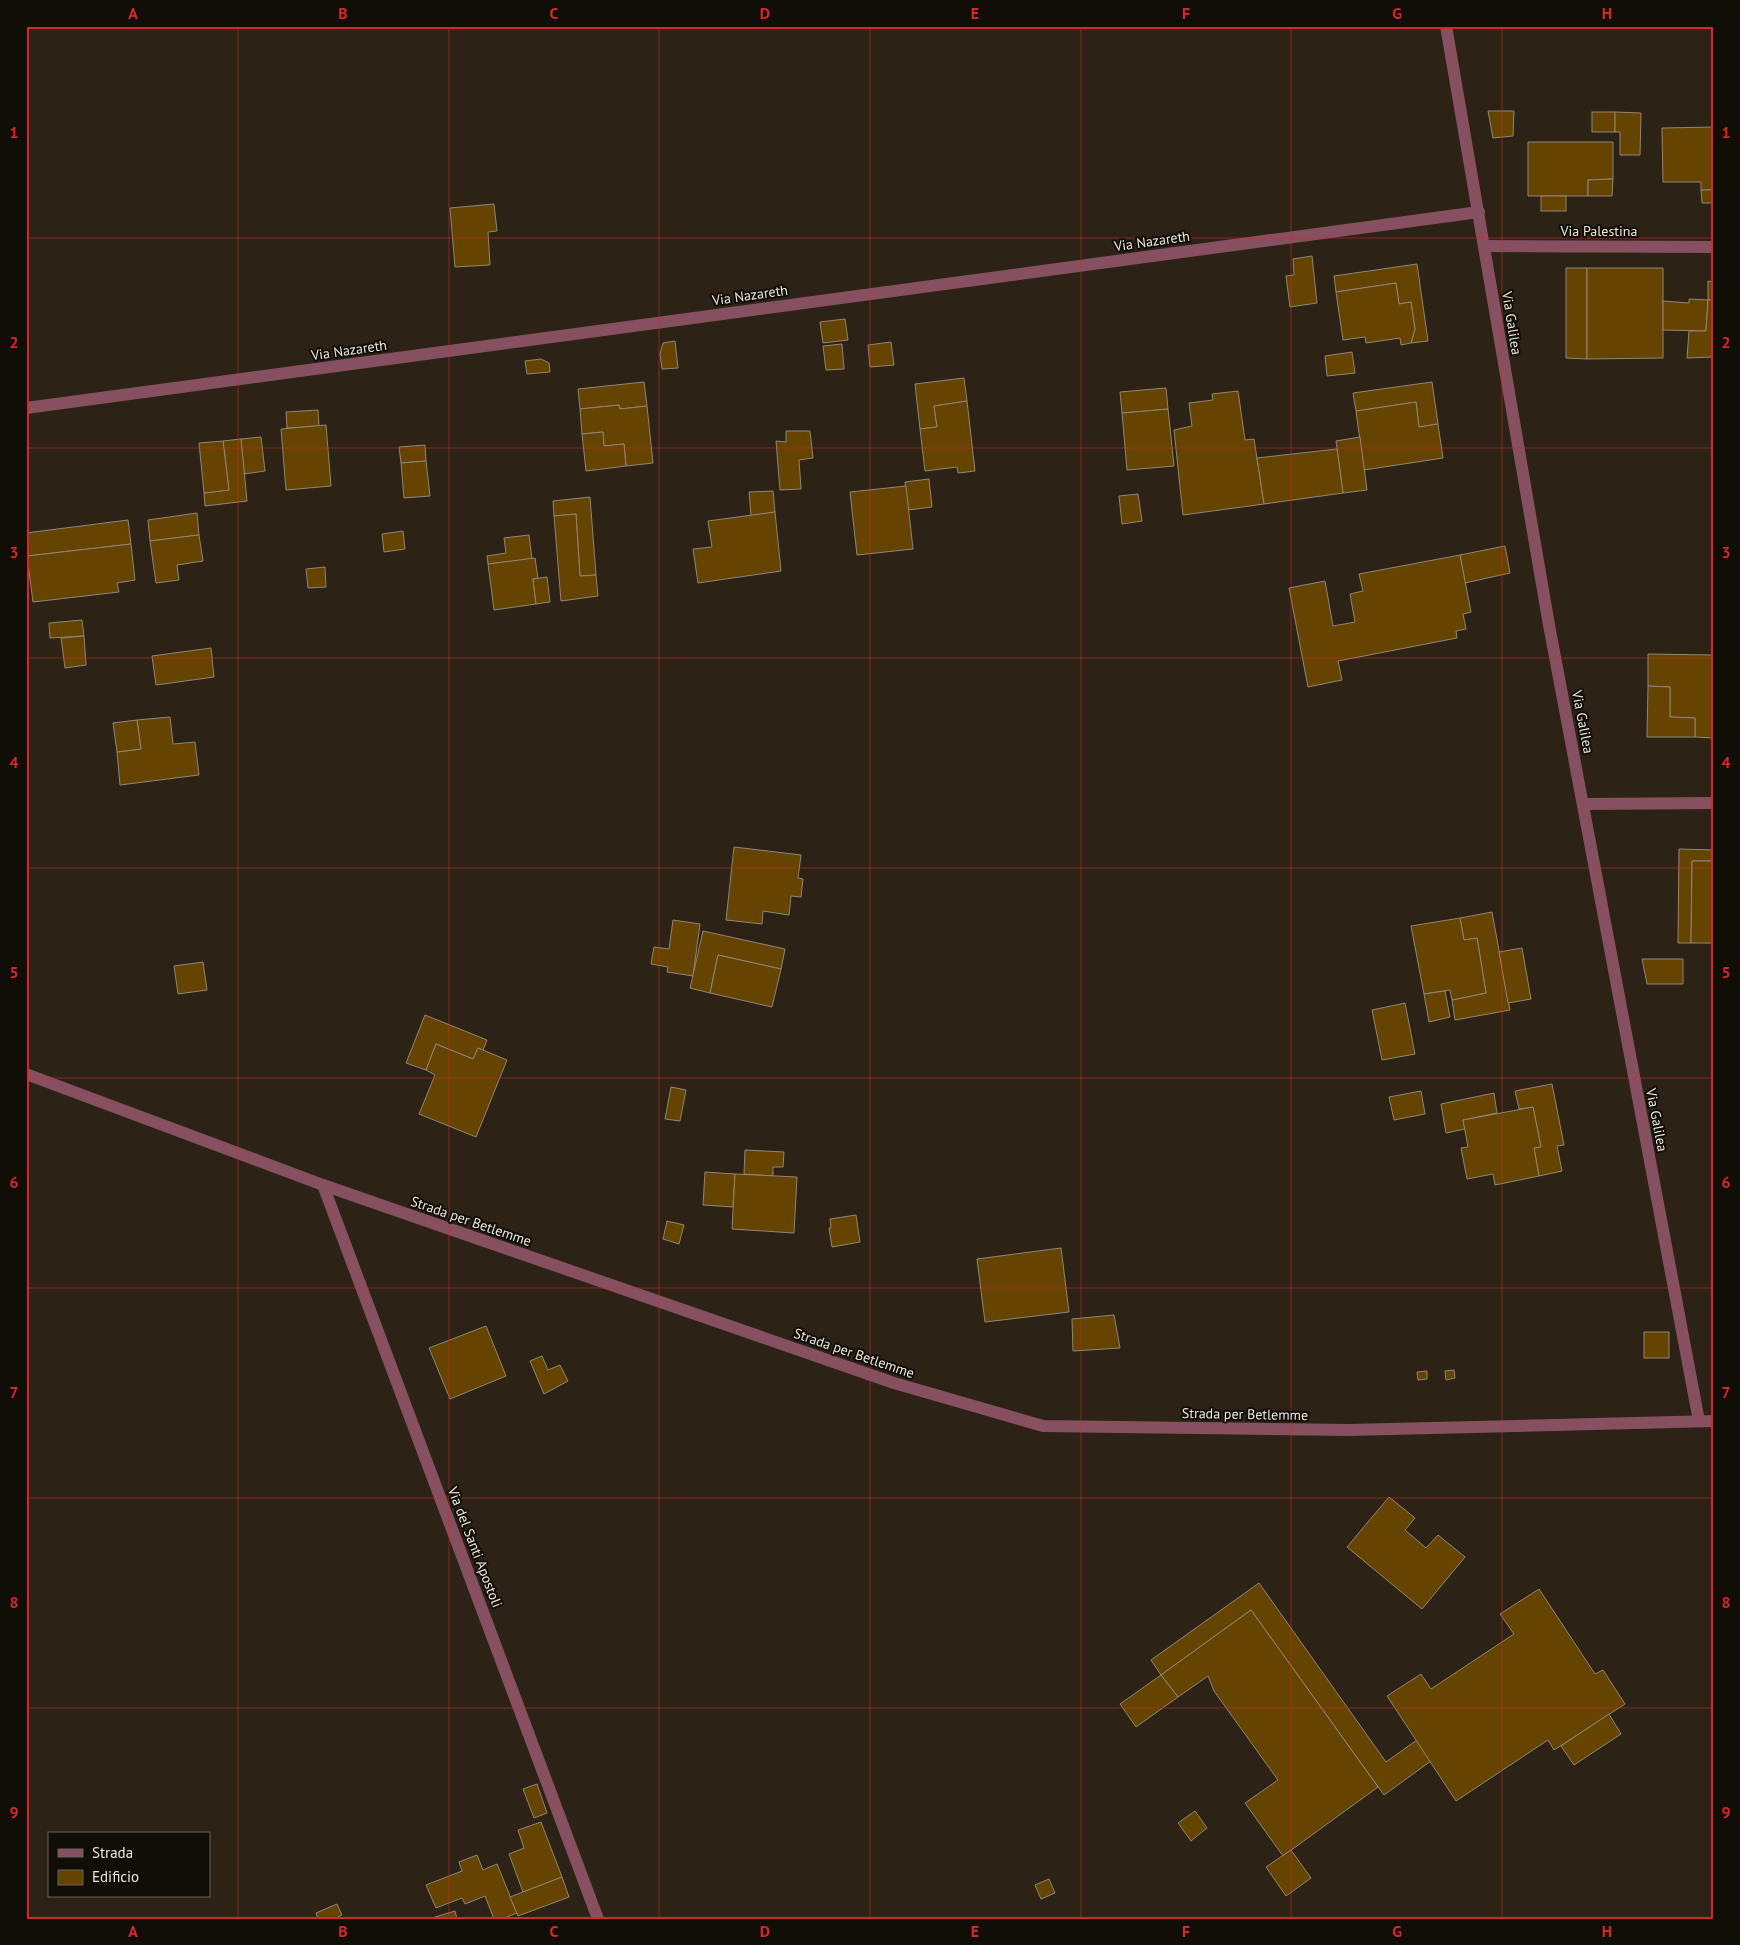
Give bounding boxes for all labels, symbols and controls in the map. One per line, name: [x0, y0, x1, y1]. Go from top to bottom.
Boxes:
text: A: [128, 3, 138, 23]
text: B: [338, 3, 348, 23]
text: C: [550, 3, 559, 23]
text: D: [760, 3, 770, 23]
text: E: [971, 3, 979, 23]
text: F: [1182, 3, 1190, 23]
text: G: [1392, 3, 1402, 23]
text: H: [1602, 3, 1612, 23]
text: 1: [9, 122, 19, 142]
text: 1: [1721, 122, 1731, 142]
street label: Via Palestina: [1560, 222, 1637, 240]
street label: Via Nazareth: [1112, 227, 1191, 255]
street label: Via Nazareth: [710, 281, 789, 309]
street label: Via Galilea: [1498, 289, 1526, 356]
text: 2: [9, 332, 19, 352]
text: 2: [1721, 332, 1731, 352]
street label: Via Nazareth: [309, 336, 388, 364]
text: 3: [9, 542, 19, 562]
text: 3: [1721, 542, 1731, 562]
street label: Via Galilea: [1568, 688, 1598, 755]
text: 4: [9, 752, 19, 772]
text: 4: [1721, 752, 1731, 772]
text: 5: [9, 962, 19, 982]
text: 5: [1721, 962, 1731, 982]
street label: Via Galilea: [1642, 1086, 1672, 1153]
text: 6: [9, 1172, 19, 1192]
text: 6: [1721, 1172, 1731, 1192]
street label: Strada per Betlemme: [408, 1192, 534, 1250]
street label: Strada per Betlemme: [791, 1324, 917, 1382]
text: 7: [9, 1382, 19, 1402]
text: 7: [1721, 1382, 1731, 1402]
street label: Strada per Betlemme: [1182, 1404, 1308, 1424]
street label: Via del Santi Apostoli: [443, 1483, 506, 1610]
text: 8: [9, 1592, 19, 1612]
text: 8: [1721, 1592, 1731, 1612]
text: 9: [9, 1802, 19, 1822]
text: 9: [1721, 1802, 1731, 1822]
legend: [48, 1832, 210, 1898]
text: Strada: [92, 1843, 133, 1862]
text: Edificio: [92, 1867, 139, 1886]
text: A: [128, 1921, 138, 1941]
text: B: [338, 1921, 348, 1941]
text: C: [550, 1921, 559, 1941]
text: D: [760, 1921, 770, 1941]
text: E: [971, 1921, 979, 1941]
text: F: [1182, 1921, 1190, 1941]
text: G: [1392, 1921, 1402, 1941]
text: H: [1602, 1921, 1612, 1941]

